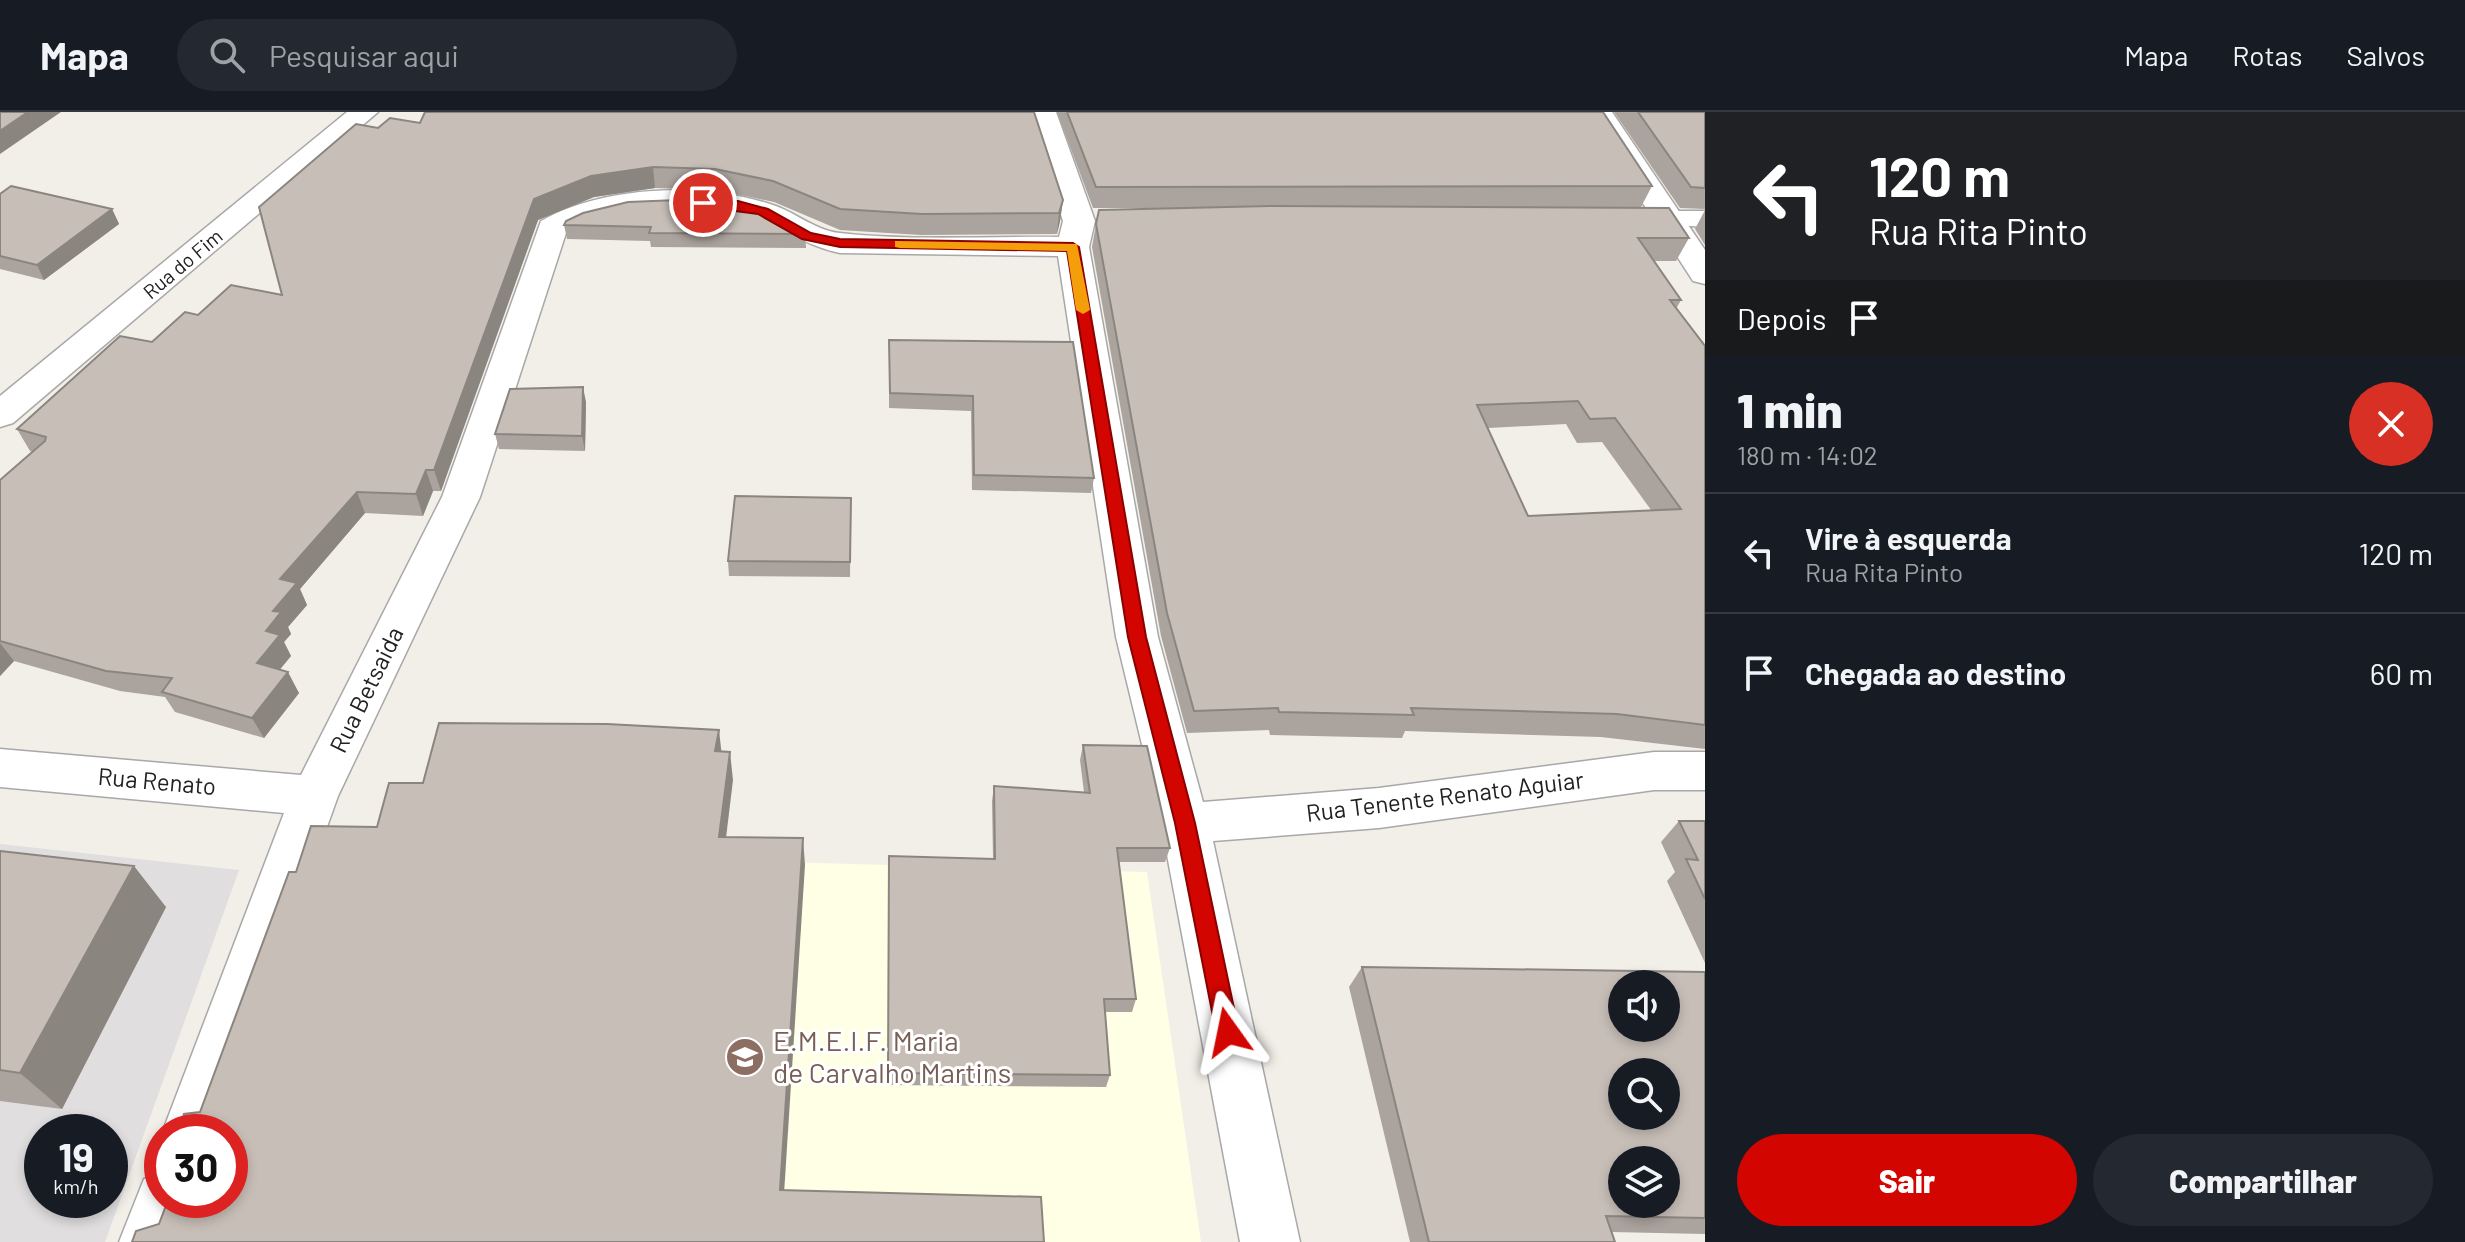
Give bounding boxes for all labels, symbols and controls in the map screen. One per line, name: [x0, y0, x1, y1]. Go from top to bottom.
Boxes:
search box: [177, 19, 737, 91]
text: Mapa: [40, 32, 129, 78]
icon: search: [205, 33, 249, 77]
text: Pesquisar aqui: [269, 37, 459, 73]
text: Mapa: [2124, 38, 2188, 72]
text: Rotas: [2232, 38, 2302, 72]
text: Salvos: [2346, 38, 2425, 72]
text: 120 m: [1869, 141, 2010, 208]
icon: left: [1737, 144, 1841, 248]
pin: [669, 169, 737, 237]
icon: arrive: [681, 181, 725, 225]
text: Rua Rita Pinto: [1869, 209, 2088, 252]
street label: Rua do Fim: [138, 223, 227, 303]
icon: arrive: [1842, 296, 1886, 340]
text: Depois: [1737, 300, 1826, 336]
text: 1 min: [1737, 380, 1843, 438]
button: close: [2349, 382, 2433, 466]
text: 180 m · 14:02: [1737, 439, 1878, 470]
text: Vire à esquerda: [1805, 520, 2012, 556]
icon: left: [1737, 531, 1781, 575]
text: 120 m: [2359, 535, 2433, 571]
text: Rua Rita Pinto: [1805, 556, 1963, 587]
street label: Rua Betsaida: [323, 622, 409, 757]
icon: arrive: [1737, 651, 1781, 695]
text: Chegada ao destino: [1805, 655, 2066, 691]
text: 60 m: [2370, 655, 2433, 691]
street label: Rua Renato: [97, 761, 217, 800]
street label: Rua Tenente Renato Aguiar: [1304, 764, 1586, 827]
map controls: [1608, 970, 1680, 1218]
button: sound: [1608, 970, 1680, 1042]
position arrow: [1186, 990, 1270, 1074]
place label: E.M.E.I.F. Maria de Carvalho Martins: [773, 1023, 1011, 1089]
school or university icon: E.M.E.I.F. Maria de Carvalho Martins: [724, 1036, 766, 1078]
button: search: [1608, 1058, 1680, 1130]
speed limit sign: 30: [144, 1114, 248, 1218]
text: 19: [58, 1132, 94, 1180]
button: Sair: [1737, 1134, 2077, 1226]
button: Compartilhar: [2093, 1134, 2433, 1226]
button: layers: [1608, 1146, 1680, 1218]
text: km/h: [53, 1174, 99, 1198]

